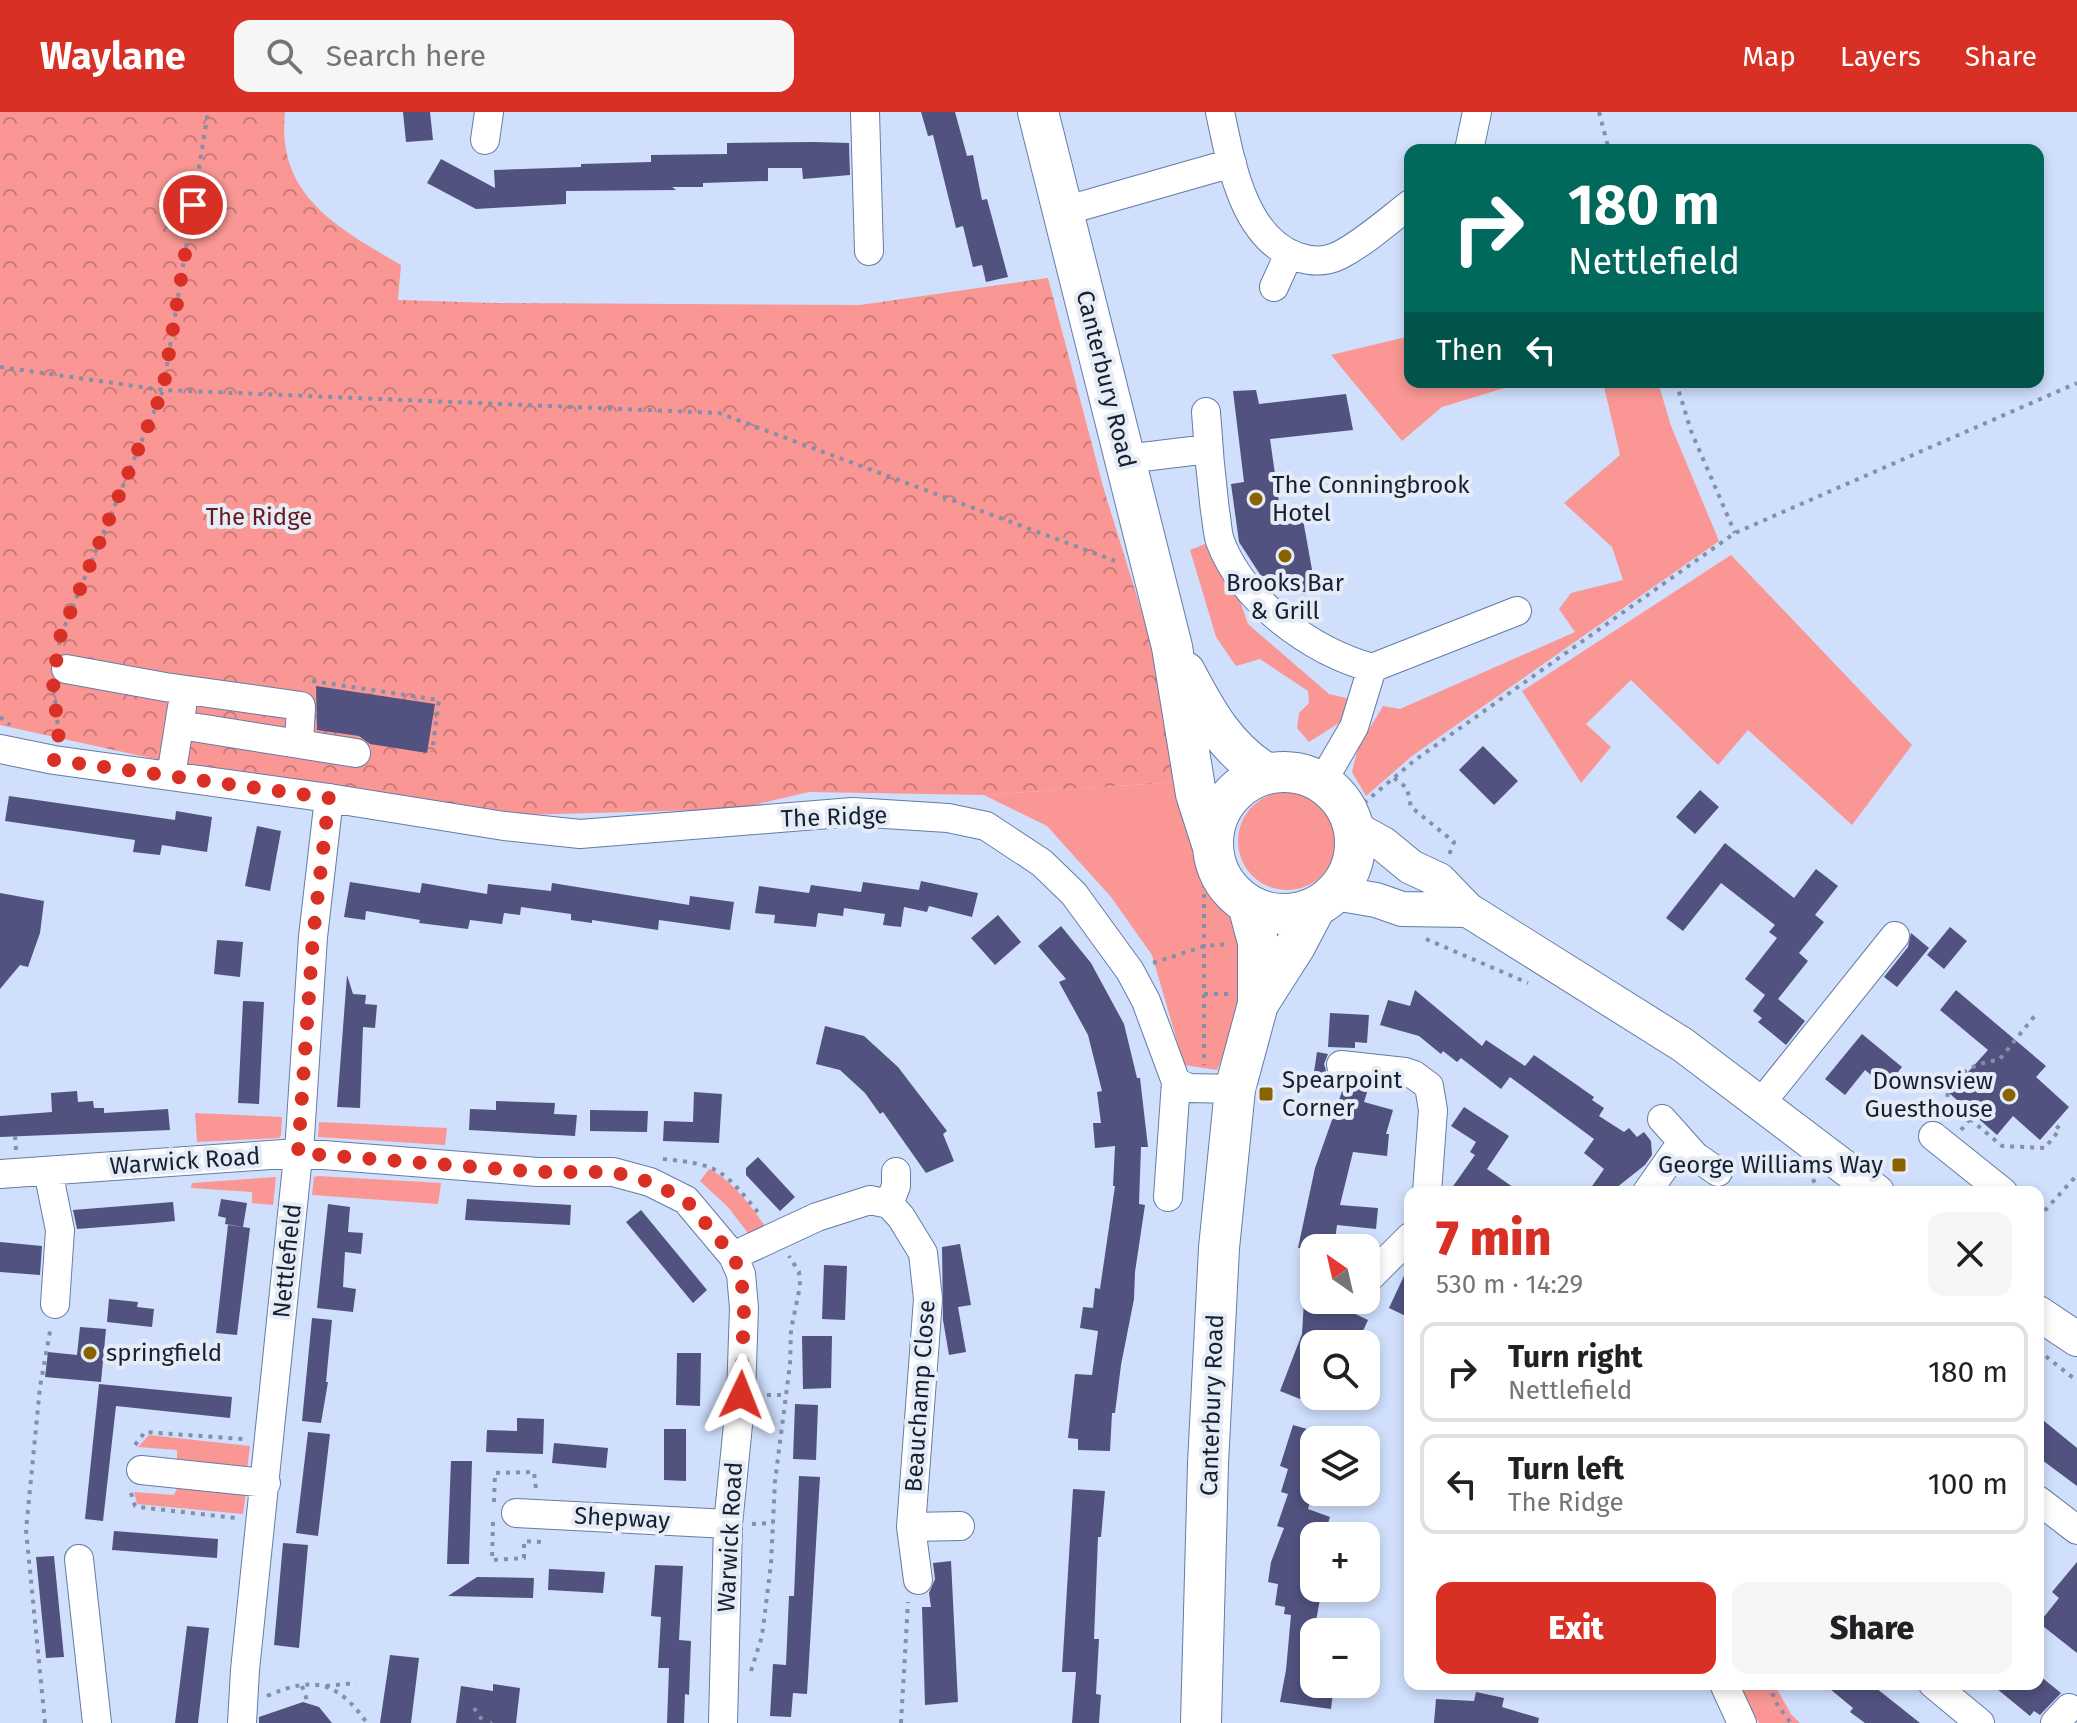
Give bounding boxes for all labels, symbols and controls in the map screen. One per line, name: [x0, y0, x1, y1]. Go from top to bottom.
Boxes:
search box: [234, 20, 794, 92]
text: Waylane: [40, 33, 186, 79]
icon: search: [262, 34, 306, 78]
text: Search here: [326, 38, 486, 74]
text: Map: [1742, 40, 1796, 73]
text: Layers: [1840, 40, 1921, 73]
text: Share: [1965, 40, 2037, 73]
pin: [159, 171, 227, 239]
text: 180 m: [1568, 172, 1720, 239]
icon: right: [1436, 176, 1540, 280]
icon: arrive: [171, 183, 215, 227]
text: Nettlefield: [1568, 240, 1740, 284]
street label: Canterbury Road: [1070, 287, 1142, 471]
icon: left: [1519, 328, 1563, 372]
text: Then: [1436, 332, 1503, 368]
place label: The Conningbrook Hotel: [1272, 471, 1470, 527]
marker: The Conningbrook Hotel: [1247, 490, 1265, 508]
park label: The Ridge: [206, 503, 312, 531]
marker: Brooks Bar & Grill: [1276, 547, 1294, 565]
place label: Brooks Bar & Grill: [1226, 569, 1345, 625]
street label: The Ridge: [780, 801, 888, 833]
place label: Spearpoint Corner: [1282, 1066, 1403, 1122]
place label: Downsview Guesthouse: [1865, 1067, 1993, 1123]
marker: Spearpoint Corner: [1257, 1085, 1275, 1103]
marker: Downsview Guesthouse: [2000, 1086, 2018, 1104]
street label: Warwick Road: [109, 1142, 261, 1180]
place label: George Williams Way: [1658, 1151, 1883, 1179]
marker: George Williams Way: [1890, 1156, 1908, 1174]
street label: Nettlefield: [267, 1202, 307, 1320]
text: 7 min: [1436, 1210, 1551, 1268]
button: close: [1928, 1212, 2012, 1296]
north arrow: [1300, 1234, 1380, 1314]
map controls: [1300, 1234, 1380, 1698]
text: 530 m · 14:29: [1436, 1269, 1583, 1300]
street label: Beauchamp Close: [899, 1299, 941, 1493]
street label: Canterbury Road: [1195, 1314, 1229, 1496]
button: search: [1300, 1330, 1380, 1410]
place label: springfield: [106, 1339, 222, 1367]
text: Turn right: [1508, 1339, 1643, 1375]
marker: springfield: [81, 1344, 99, 1362]
icon: right: [1440, 1350, 1484, 1394]
position arrow: [699, 1353, 783, 1437]
text: 180 m: [1928, 1354, 2008, 1390]
text: Nettlefield: [1508, 1375, 1632, 1406]
button: layers: [1300, 1426, 1380, 1506]
text: Turn left: [1508, 1451, 1624, 1487]
street label: Warwick Road: [712, 1461, 748, 1613]
icon: left: [1440, 1462, 1484, 1506]
text: 100 m: [1928, 1466, 2008, 1502]
text: The Ridge: [1508, 1487, 1624, 1518]
street label: Shepway: [573, 1502, 671, 1535]
button: +: [1300, 1522, 1380, 1602]
button: Exit: [1436, 1582, 1716, 1674]
button: Share: [1732, 1582, 2012, 1674]
button: −: [1300, 1618, 1380, 1698]

